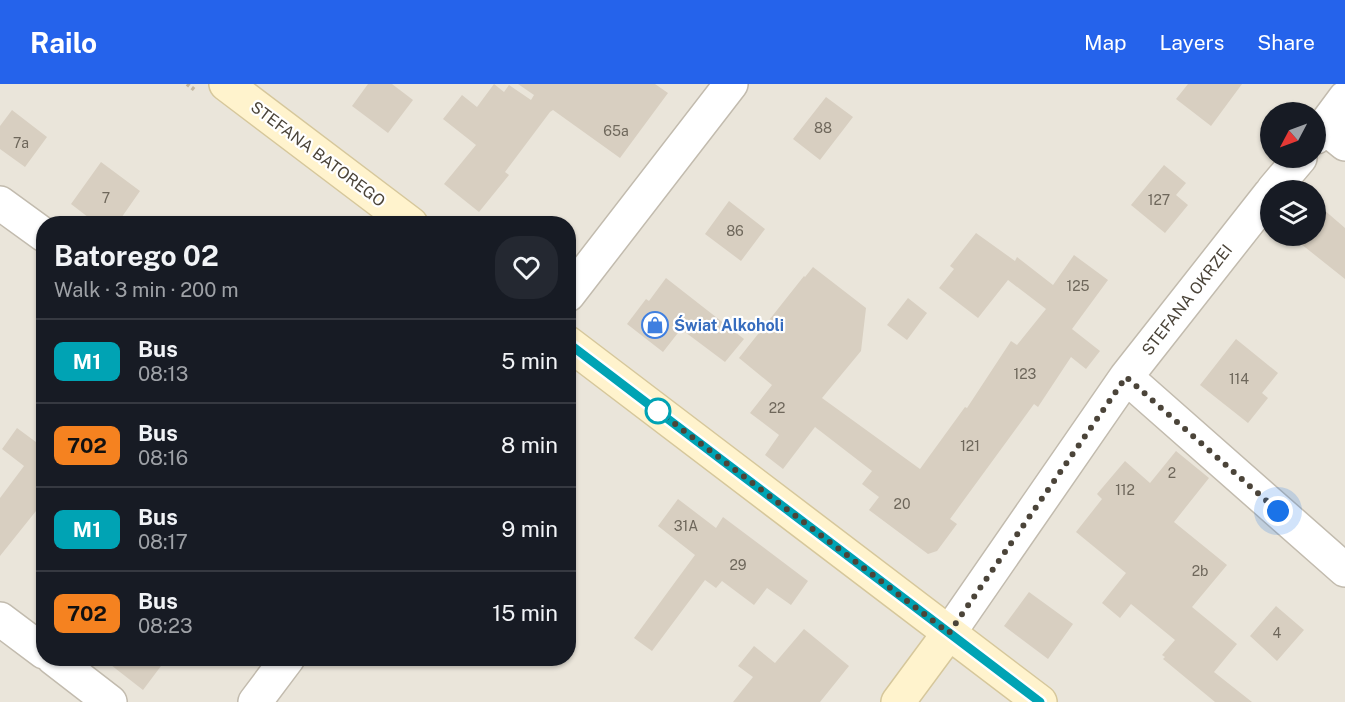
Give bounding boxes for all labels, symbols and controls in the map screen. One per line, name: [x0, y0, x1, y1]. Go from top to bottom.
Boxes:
text: Railo: [30, 26, 97, 59]
text: Map: [1084, 30, 1127, 55]
text: Layers: [1160, 30, 1224, 55]
text: Share: [1257, 30, 1315, 55]
street label: STEFANA BATOREGO: [247, 97, 389, 211]
north arrow: [1260, 102, 1326, 168]
map controls: [1260, 102, 1326, 246]
house number: 88: [814, 120, 832, 136]
house number: 65a: [603, 123, 629, 139]
house number: 7a: [13, 135, 29, 151]
button: layers: [1260, 180, 1326, 246]
house number: 7: [102, 190, 110, 206]
house number: 127: [1148, 192, 1170, 208]
house number: 86: [726, 223, 744, 239]
button: heart: [495, 236, 558, 299]
text: Batorego 02: [54, 239, 219, 272]
street label: STEFANA OKRZEI: [1138, 241, 1236, 359]
text: Walk · 3 min · 200 m: [54, 278, 239, 302]
house number: 125: [1066, 278, 1090, 294]
shop icon: Świat Alkoholi: [640, 310, 670, 340]
place label: Świat Alkoholi: [674, 315, 784, 335]
text: Bus: [138, 336, 178, 362]
text: 5 min: [501, 348, 558, 374]
text: M1: [73, 349, 101, 374]
text: 08:13: [138, 362, 188, 386]
house number: 123: [1014, 366, 1037, 382]
house number: 114: [1229, 371, 1249, 387]
unlabelled marker: [645, 398, 671, 424]
house number: 22: [769, 400, 785, 416]
text: Bus: [138, 420, 178, 446]
text: 8 min: [501, 432, 558, 458]
text: 702: [67, 433, 107, 458]
house number: 121: [960, 438, 980, 454]
text: 08:16: [138, 446, 188, 470]
house number: 2: [1168, 465, 1176, 481]
house number: 112: [1115, 482, 1135, 498]
house number: 20: [894, 496, 910, 512]
your location: [1263, 496, 1293, 526]
text: Bus: [138, 504, 178, 530]
text: 9 min: [502, 516, 558, 542]
text: M1: [73, 517, 101, 542]
house number: 31A: [674, 518, 698, 534]
text: 08:17: [138, 530, 188, 554]
house number: 29: [729, 557, 747, 573]
house number: 2b: [1192, 563, 1208, 579]
text: Bus: [138, 588, 178, 614]
text: 15 min: [492, 600, 558, 626]
text: 702: [67, 601, 107, 626]
text: 08:23: [138, 614, 193, 638]
house number: 4: [1273, 625, 1282, 641]

